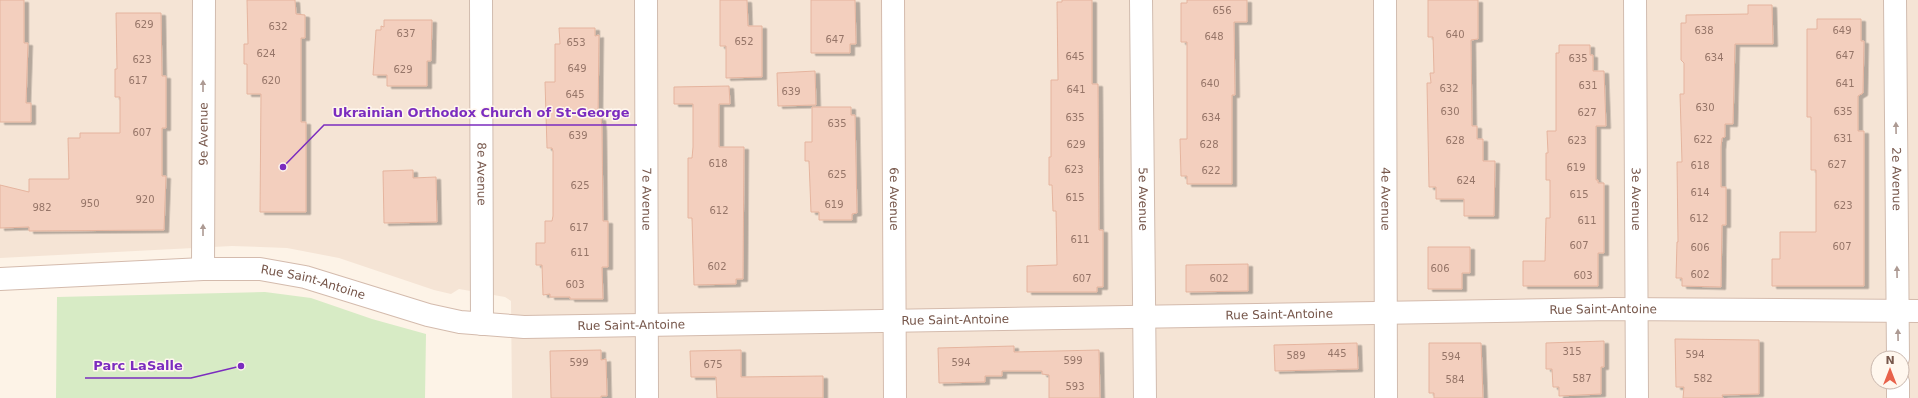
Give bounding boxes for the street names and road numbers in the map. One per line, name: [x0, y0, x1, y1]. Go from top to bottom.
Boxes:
street label: 9e Avenue: [196, 102, 211, 166]
street label: 8e Avenue: [474, 142, 489, 206]
street label: 2e Avenue: [1889, 147, 1904, 211]
street label: 7e Avenue: [639, 167, 654, 231]
street label: 6e Avenue: [887, 167, 901, 231]
street label: 5e Avenue: [1136, 167, 1150, 231]
street label: 4e Avenue: [1378, 167, 1393, 231]
street label: 3e Avenue: [1629, 167, 1643, 231]
street label: Rue Saint-Antoine: [260, 262, 367, 302]
street label: Rue Saint-Antoine: [1549, 302, 1657, 317]
street label: Rue Saint-Antoine: [1225, 307, 1333, 322]
street label: Rue Saint-Antoine: [901, 312, 1009, 328]
street label: Rue Saint-Antoine: [577, 317, 685, 333]

